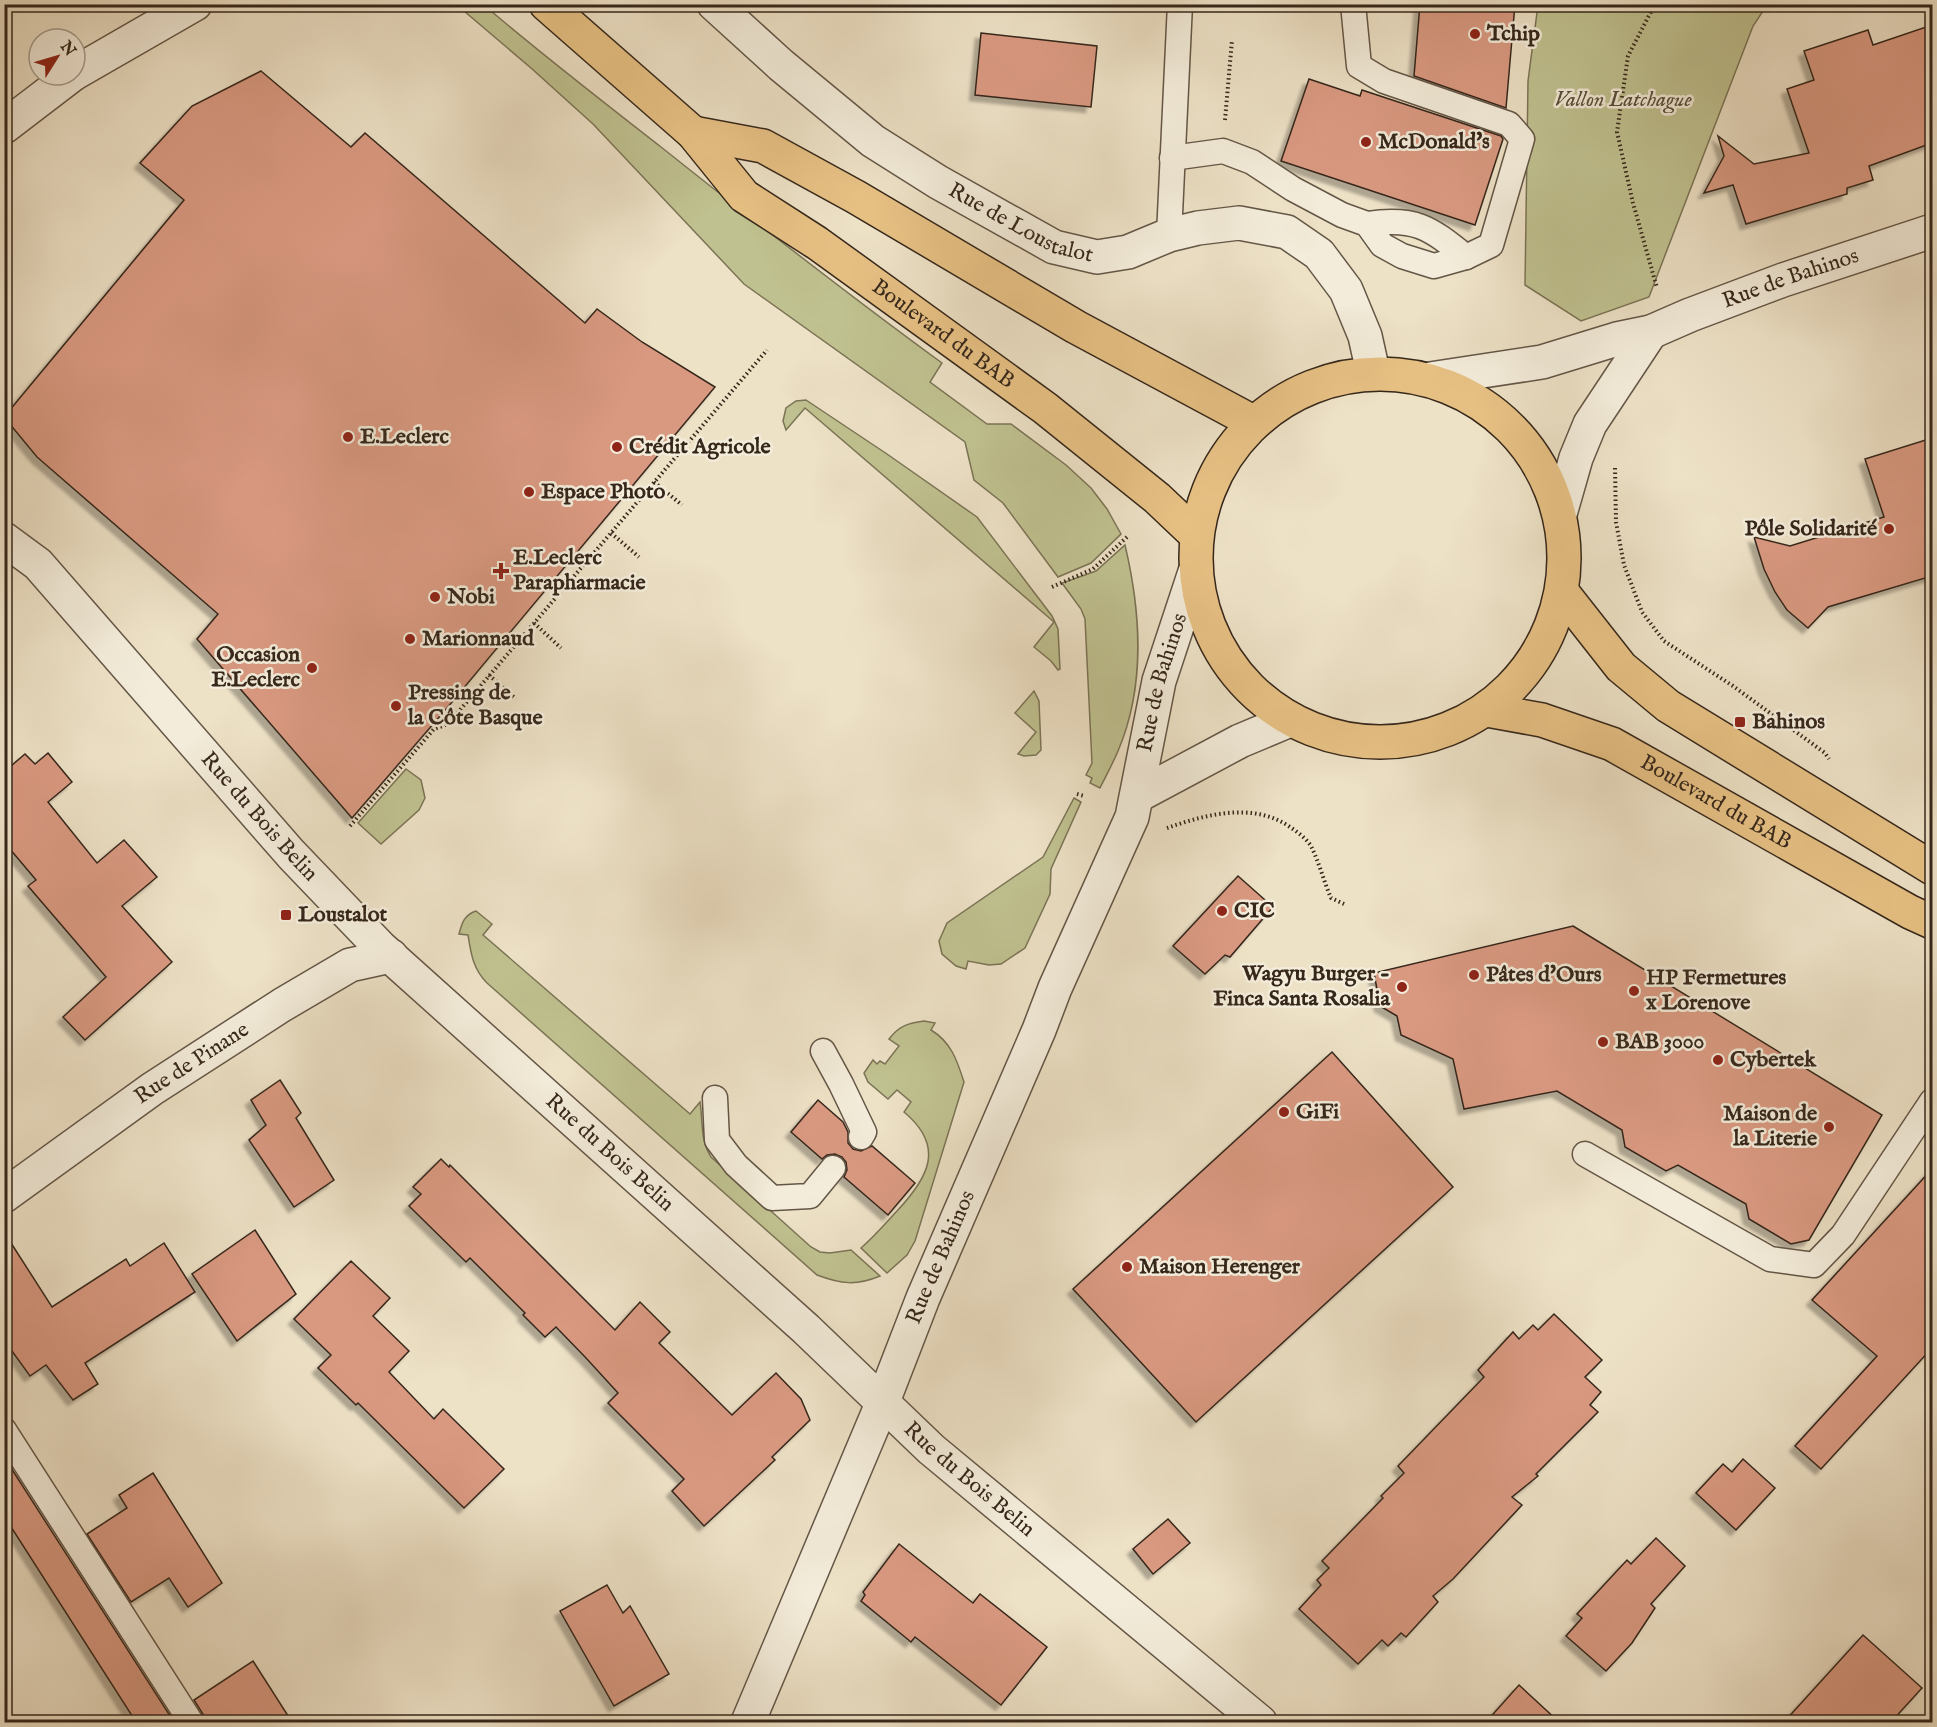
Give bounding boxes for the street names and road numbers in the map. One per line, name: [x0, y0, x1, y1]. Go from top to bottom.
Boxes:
street label: Rue de Loustalot: [943, 177, 1096, 270]
street label: Rue de Bahinos: [1718, 242, 1862, 316]
street label: Boulevard du BAB: [866, 273, 1020, 395]
street label: Rue de Bahinos: [1131, 610, 1194, 754]
street label: Rue du Bois Belin: [194, 746, 324, 888]
street label: Boulevard du BAB: [1635, 749, 1797, 856]
street label: Rue de Pinane: [129, 1016, 255, 1111]
street label: Rue du Bois Belin: [539, 1088, 680, 1218]
street label: Rue de Bahinos: [900, 1186, 982, 1328]
street label: Rue du Bois Belin: [897, 1416, 1041, 1543]

